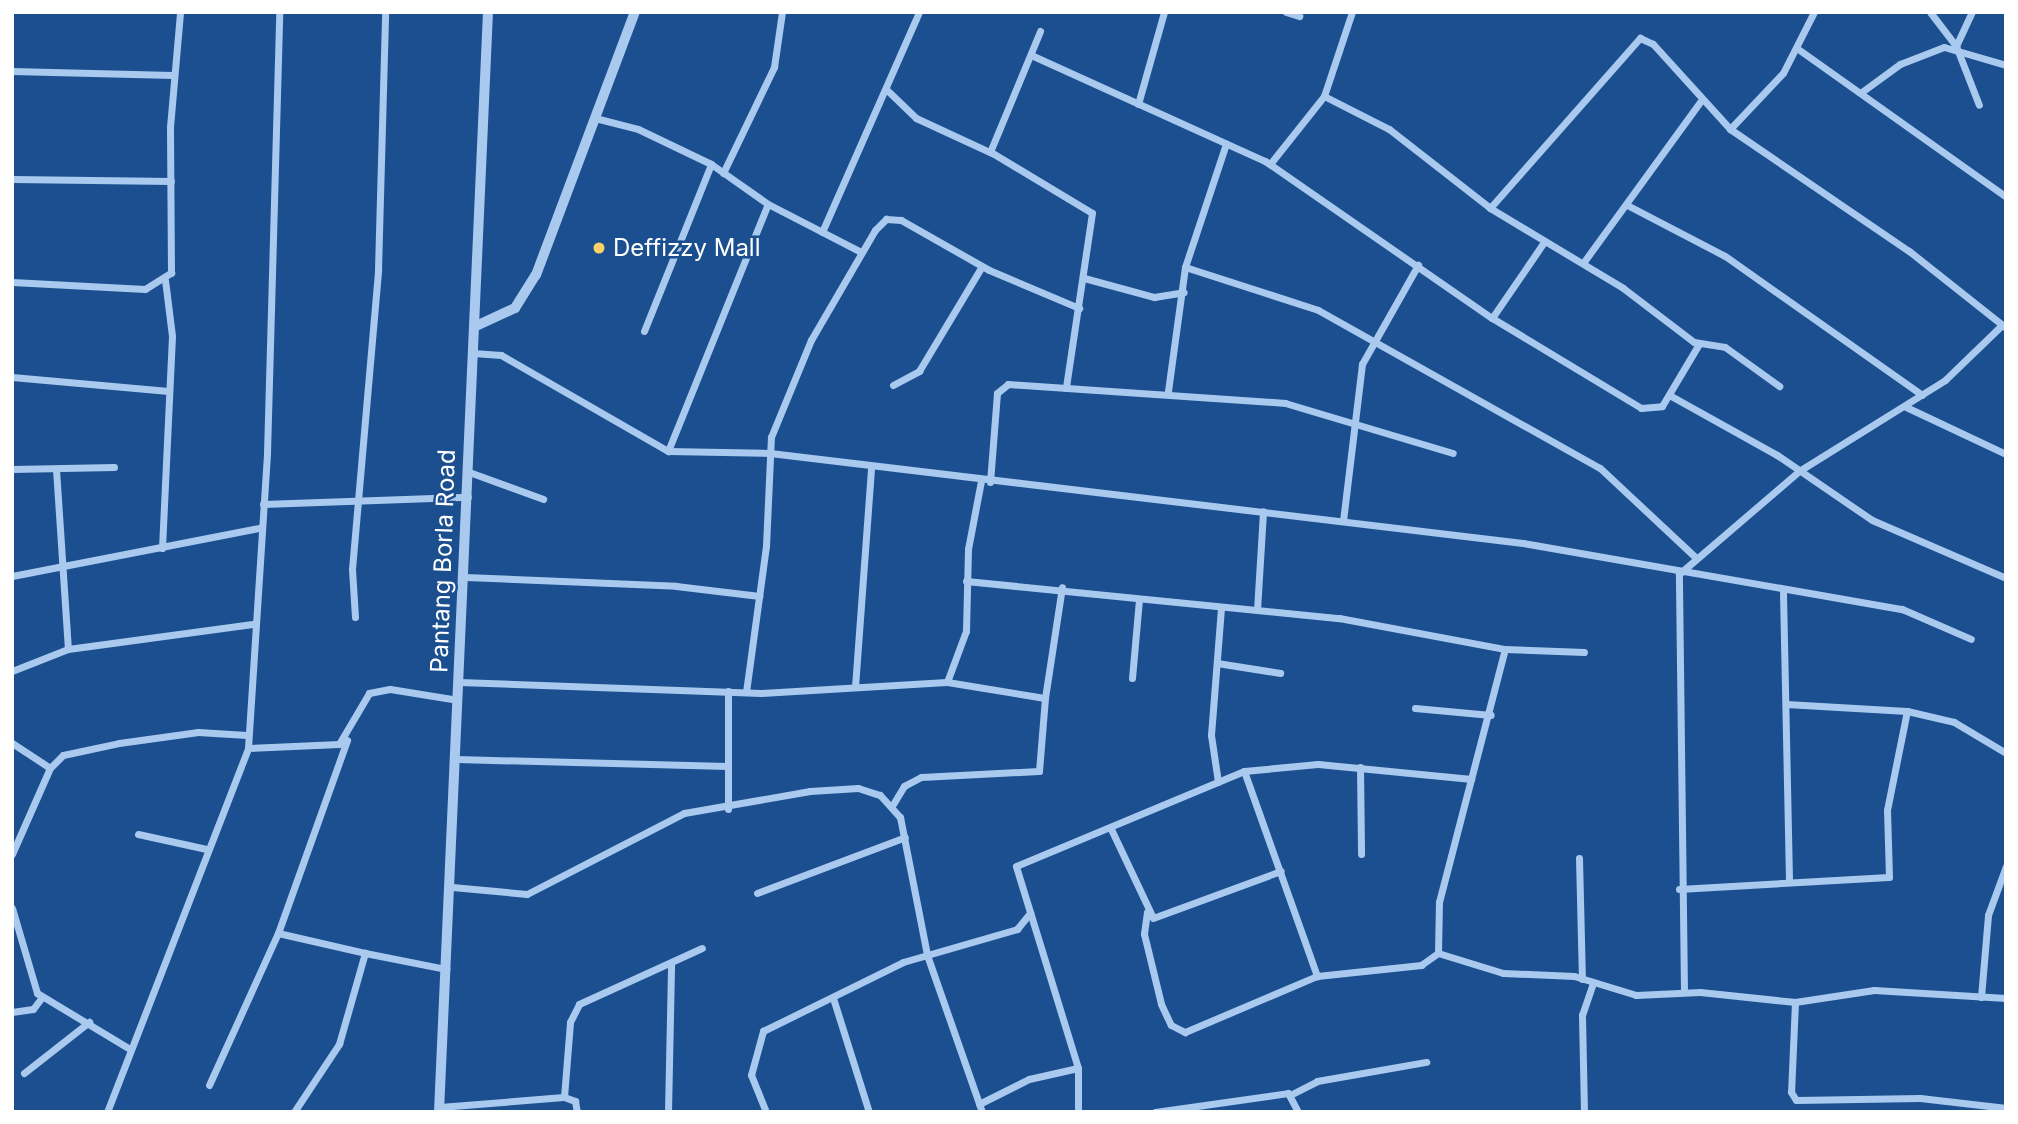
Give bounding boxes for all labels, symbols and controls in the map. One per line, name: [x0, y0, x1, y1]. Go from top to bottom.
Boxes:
place label: Deffizzy Mall: [613, 234, 760, 262]
marker: Deffizzy Mall: [591, 240, 607, 256]
street label: Pantang Borla Road: [425, 449, 461, 673]

